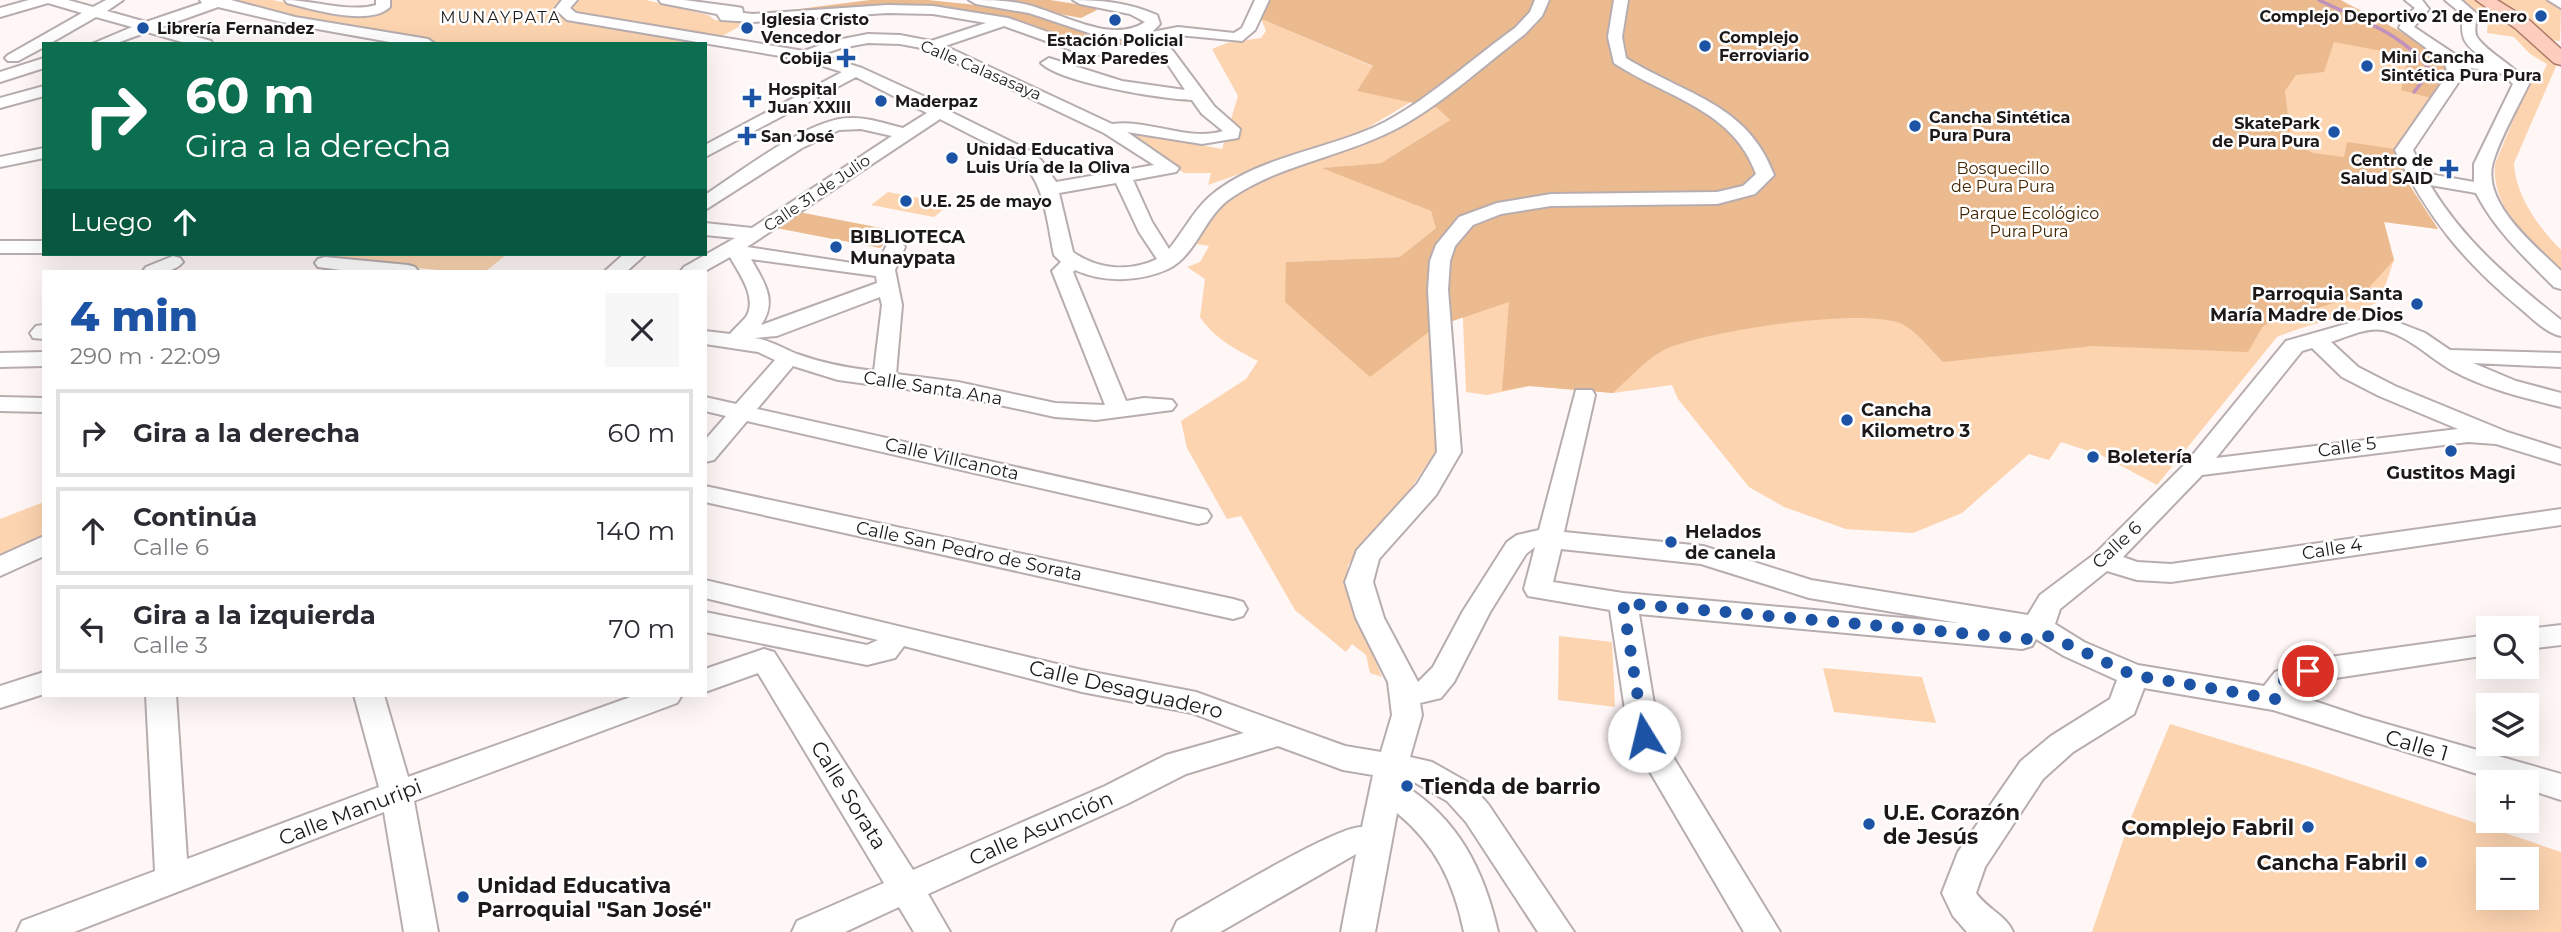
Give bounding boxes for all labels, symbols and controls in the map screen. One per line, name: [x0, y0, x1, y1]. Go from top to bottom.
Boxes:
place label: Complejo Deportivo 21 de Enero: [2259, 7, 2527, 26]
district label: MUNAYPATA: [440, 8, 562, 27]
marker: Complejo Deportivo 21 de Enero: [2533, 8, 2549, 24]
place label: Iglesia Cristo Vencedor: [760, 10, 869, 47]
marker: Estación Policial Max Paredes: [1107, 12, 1123, 28]
place label: Librería Fernandez: [157, 19, 315, 38]
marker: Librería Fernandez: [135, 20, 151, 36]
marker: Iglesia Cristo Vencedor: [739, 20, 755, 36]
place label: Complejo Ferroviario: [1719, 28, 1809, 65]
place label: Estación Policial Max Paredes: [1047, 31, 1183, 68]
street label: Calle Calasasaya: [918, 36, 1044, 104]
marker: Complejo Ferroviario: [1697, 38, 1713, 54]
place label: Mini Cancha Sintética Pura Pura: [2381, 48, 2542, 85]
place label: Cobija: [780, 49, 832, 68]
marker: Cobija: [838, 50, 854, 66]
marker: Mini Cancha Sintética Pura Pura: [2359, 58, 2375, 74]
text: 60 m: [185, 66, 315, 125]
icon: right: [70, 70, 161, 161]
place label: Hospital Juan XXIII: [767, 80, 851, 117]
marker: Hospital Juan XXIII: [742, 88, 762, 108]
place label: Maderpaz: [895, 92, 978, 111]
marker: Maderpaz: [873, 93, 889, 109]
place label: Cancha Sintética Pura Pura: [1929, 108, 2070, 145]
place label: SkatePark de Pura Pura: [2212, 114, 2321, 151]
marker: Cancha Sintética Pura Pura: [1907, 118, 1923, 134]
marker: SkatePark de Pura Pura: [2326, 124, 2342, 140]
text: Gira a la derecha: [185, 126, 451, 165]
place label: San José: [761, 127, 834, 146]
marker: San José: [739, 128, 755, 144]
place label: Unidad Educativa Luis Uría de la Oliva: [966, 140, 1130, 177]
street label: Calle 31 de Julio: [760, 150, 874, 236]
marker: Unidad Educativa Luis Uría de la Oliva: [944, 150, 960, 166]
place label: Centro de Salud SAID: [2341, 151, 2433, 188]
park label: Bosquecillo de Pura Pura: [1951, 159, 2055, 196]
marker: Centro de Salud SAID: [2439, 159, 2459, 179]
place label: U.E. 25 de mayo: [920, 192, 1052, 211]
marker: U.E. 25 de mayo: [898, 193, 914, 209]
icon: ahead: [166, 203, 204, 241]
park label: Parque Ecológico Pura Pura: [1959, 204, 2099, 241]
text: Luego: [70, 206, 152, 238]
place label: BIBLIOTECA Munaypata: [850, 226, 965, 269]
marker: BIBLIOTECA Munaypata: [828, 239, 844, 255]
place label: Parroquia Santa María Madre de Dios: [2210, 283, 2403, 326]
text: 4 min: [70, 290, 198, 342]
button: close: [605, 293, 679, 367]
marker: Parroquia Santa María Madre de Dios: [2409, 296, 2425, 312]
text: 290 m · 22:09: [70, 342, 221, 370]
street label: Calle Santa Ana: [862, 366, 1004, 410]
place label: Cancha Kilometro 3: [1861, 399, 1971, 442]
marker: Cancha Kilometro 3: [1839, 412, 1855, 428]
icon: right: [74, 414, 112, 452]
text: Gira a la derecha: [133, 417, 360, 449]
text: 60 m: [608, 417, 675, 449]
street label: Calle 5: [2316, 432, 2378, 462]
street label: Calle Villcanota: [883, 433, 1021, 485]
marker: Gustitos Magi: [2443, 443, 2459, 459]
place label: Boletería: [2107, 446, 2192, 468]
marker: Boletería: [2085, 449, 2101, 465]
place label: Gustitos Magi: [2386, 462, 2516, 484]
text: Continúa: [133, 501, 257, 533]
icon: ahead: [74, 512, 112, 550]
text: 140 m: [597, 515, 675, 547]
street label: Calle San Pedro de Sorata: [854, 516, 1084, 586]
street label: Calle 6: [2088, 517, 2146, 573]
place label: Helados de canela: [1685, 521, 1776, 564]
text: Calle 6: [133, 533, 209, 561]
street label: Calle 4: [2300, 533, 2364, 565]
marker: Helados de canela: [1663, 534, 1679, 550]
text: Gira a la izquierda: [133, 599, 376, 631]
icon: left: [74, 610, 112, 648]
text: 70 m: [609, 613, 675, 645]
map controls: [2476, 616, 2539, 910]
button: search: [2476, 616, 2539, 679]
text: Calle 3: [133, 631, 208, 659]
pin: [2278, 641, 2338, 701]
icon: arrive: [2289, 652, 2327, 690]
street label: Calle Desaguadero: [1027, 655, 1225, 723]
button: layers: [2476, 693, 2539, 756]
position arrow: [1607, 699, 1681, 773]
street label: Calle 1: [2383, 724, 2451, 766]
street label: Calle Sorata: [806, 736, 892, 854]
button: +: [2476, 770, 2539, 833]
street label: Calle Manuripi: [275, 773, 425, 851]
place label: Tienda de barrio: [1421, 774, 1601, 799]
marker: Tienda de barrio: [1399, 778, 1415, 794]
street label: Calle Asunción: [965, 785, 1117, 871]
place label: U.E. Corazón de Jesús: [1883, 800, 2020, 849]
place label: Complejo Fabril: [2121, 815, 2294, 840]
marker: U.E. Corazón de Jesús: [1861, 816, 1877, 832]
marker: Complejo Fabril: [2300, 819, 2316, 835]
button: −: [2476, 847, 2539, 910]
place label: Cancha Fabril: [2256, 850, 2407, 875]
marker: Cancha Fabril: [2413, 854, 2429, 870]
place label: Unidad Educativa Parroquial "San José": [477, 873, 711, 922]
marker: Unidad Educativa Parroquial "San José": [455, 889, 471, 905]

